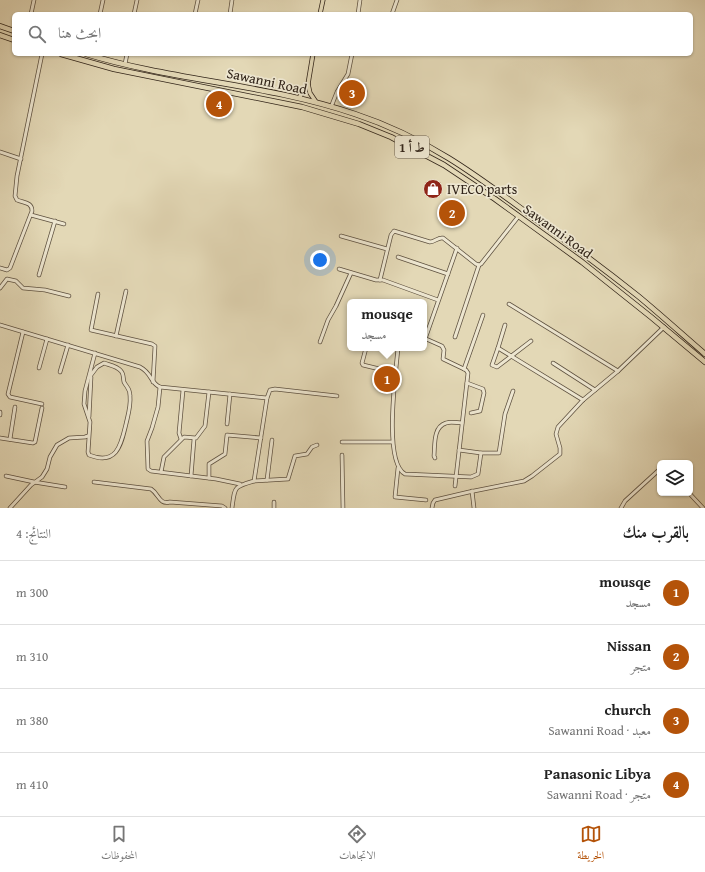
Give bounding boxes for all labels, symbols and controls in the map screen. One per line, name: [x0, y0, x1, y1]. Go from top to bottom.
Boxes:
search box: [12, 12, 693, 56]
text: ابحث هنا: [58, 22, 101, 43]
icon: search: [26, 23, 48, 45]
street label: Sawanni Road: [225, 63, 310, 99]
pin: 3: [339, 78, 365, 108]
pin: 4: [206, 89, 232, 119]
road number: ط أ 1: [395, 136, 429, 158]
shop icon: IVECO parts: [422, 178, 444, 200]
place label: IVECO parts: [447, 179, 517, 199]
pin: 2: [439, 198, 465, 228]
street label: Sawanni Road: [519, 199, 597, 263]
your location: [310, 250, 330, 270]
popup: [347, 299, 427, 351]
text: mousqe: [361, 303, 413, 324]
text: مسجد: [361, 325, 387, 344]
pin: 1: [374, 364, 400, 394]
map controls: [657, 460, 693, 496]
button: layers: [657, 460, 693, 496]
text: بالقرب منك: [622, 519, 689, 544]
text: النتائج: 4: [16, 524, 51, 543]
text: mousqe: [599, 571, 651, 592]
text: 300 m: [16, 583, 48, 602]
text: 1: [673, 583, 679, 602]
text: مسجد: [625, 593, 651, 612]
text: Nissan: [607, 635, 651, 656]
text: 310 m: [16, 647, 48, 666]
text: 2: [673, 647, 679, 666]
text: متجر: [630, 657, 651, 676]
text: church: [605, 699, 651, 720]
text: 380 m: [16, 711, 48, 730]
text: 3: [673, 711, 679, 730]
text: معبد · Sawanni Road: [548, 721, 651, 740]
text: Panasonic Libya: [544, 763, 651, 784]
text: 410 m: [16, 775, 48, 794]
text: 4: [673, 775, 679, 794]
text: متجر · Sawanni Road: [547, 785, 651, 804]
tab: المحفوظات: [101, 823, 137, 866]
tab: الاتجاهات: [339, 823, 376, 866]
tab: الخريطة: [577, 823, 604, 866]

